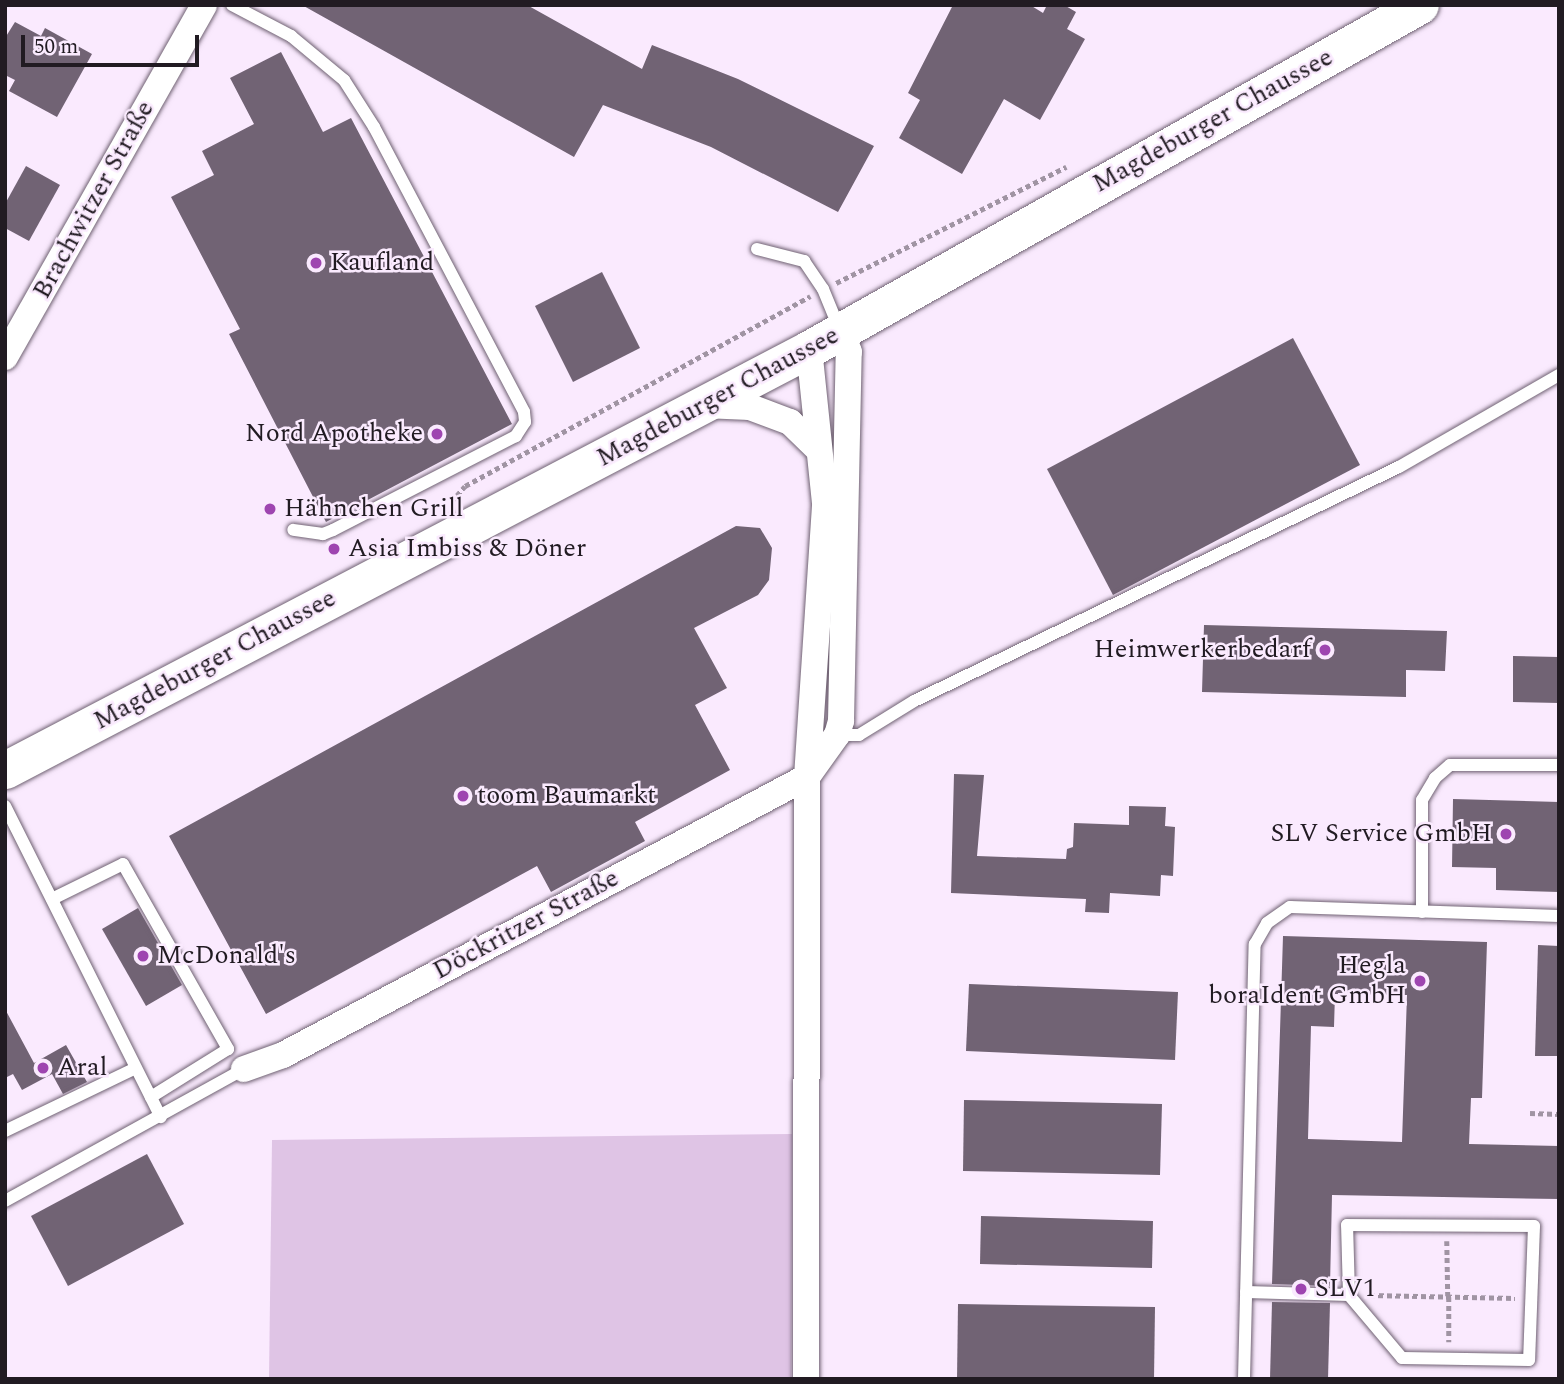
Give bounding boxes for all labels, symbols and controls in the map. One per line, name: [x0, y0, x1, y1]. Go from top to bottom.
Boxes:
scale bar: [24, 21, 203, 65]
text: 50 m: [34, 31, 78, 63]
street label: Magdeburger Chaussee: [1087, 42, 1339, 200]
street label: Brachwitzer Straße: [27, 96, 161, 304]
place label: Kaufland: [330, 247, 434, 279]
marker: Kaufland: [308, 255, 324, 271]
street label: Magdeburger Chaussee: [592, 320, 844, 474]
place label: Nord Apotheke: [245, 418, 423, 450]
marker: Nord Apotheke: [429, 426, 445, 442]
place label: Hähnchen Grill: [284, 493, 463, 525]
marker: Hähnchen Grill: [262, 501, 278, 517]
place label: Asia Imbiss & Döner: [348, 533, 586, 565]
marker: Asia Imbiss & Döner: [326, 541, 342, 557]
street label: Magdeburger Chaussee: [89, 583, 341, 737]
place label: Heimwerkerbedarf: [1094, 634, 1311, 666]
marker: Heimwerkerbedarf: [1317, 642, 1333, 658]
place label: toom Baumarkt: [477, 780, 656, 812]
marker: toom Baumarkt: [455, 788, 471, 804]
place label: SLV Service GmbH: [1271, 818, 1492, 850]
marker: SLV Service GmbH: [1498, 826, 1514, 842]
street label: Döckritzer Straße: [428, 863, 624, 987]
place label: McDonald's: [157, 940, 296, 972]
marker: McDonald's: [135, 948, 151, 964]
place label: Hegla boraIdent GmbH: [1208, 950, 1406, 1012]
marker: Hegla boraIdent GmbH: [1412, 973, 1428, 989]
place label: Aral: [57, 1052, 107, 1084]
marker: Aral: [35, 1060, 51, 1076]
place label: SLV1: [1315, 1273, 1376, 1305]
marker: SLV1: [1293, 1281, 1309, 1297]

